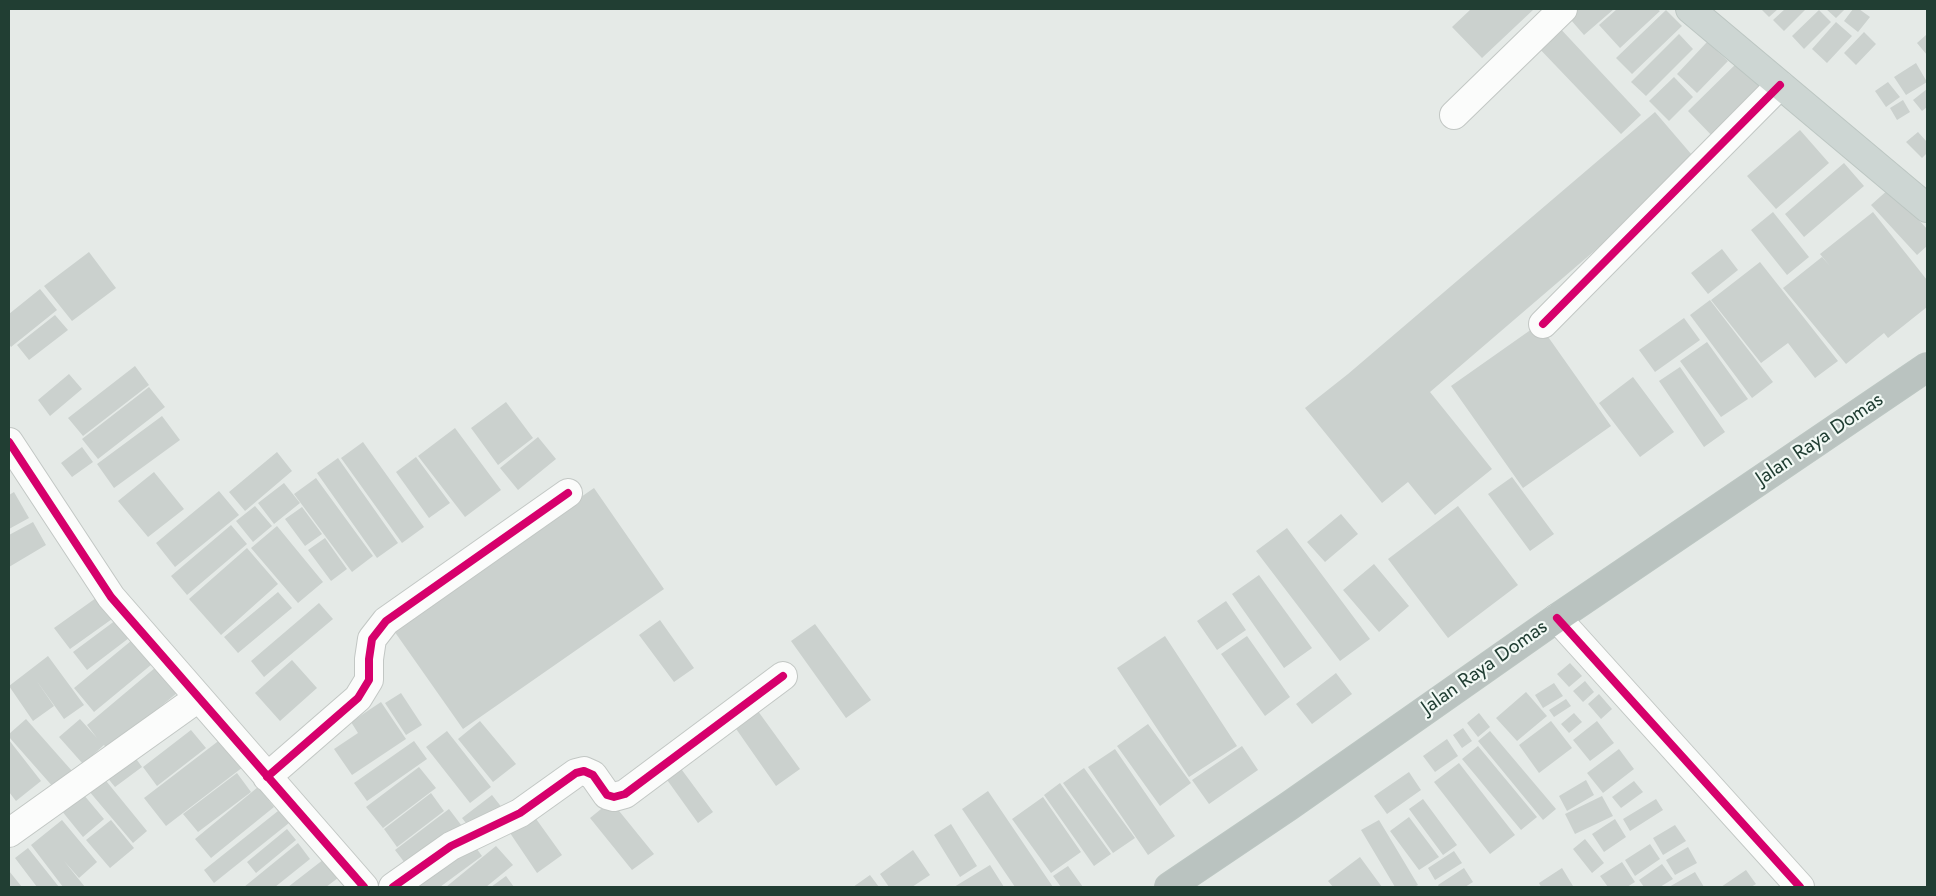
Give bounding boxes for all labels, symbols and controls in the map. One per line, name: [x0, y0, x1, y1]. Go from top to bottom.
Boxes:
street label: Jalan Raya Domas: [1752, 389, 1888, 491]
street label: Jalan Raya Domas: [1417, 616, 1553, 720]

